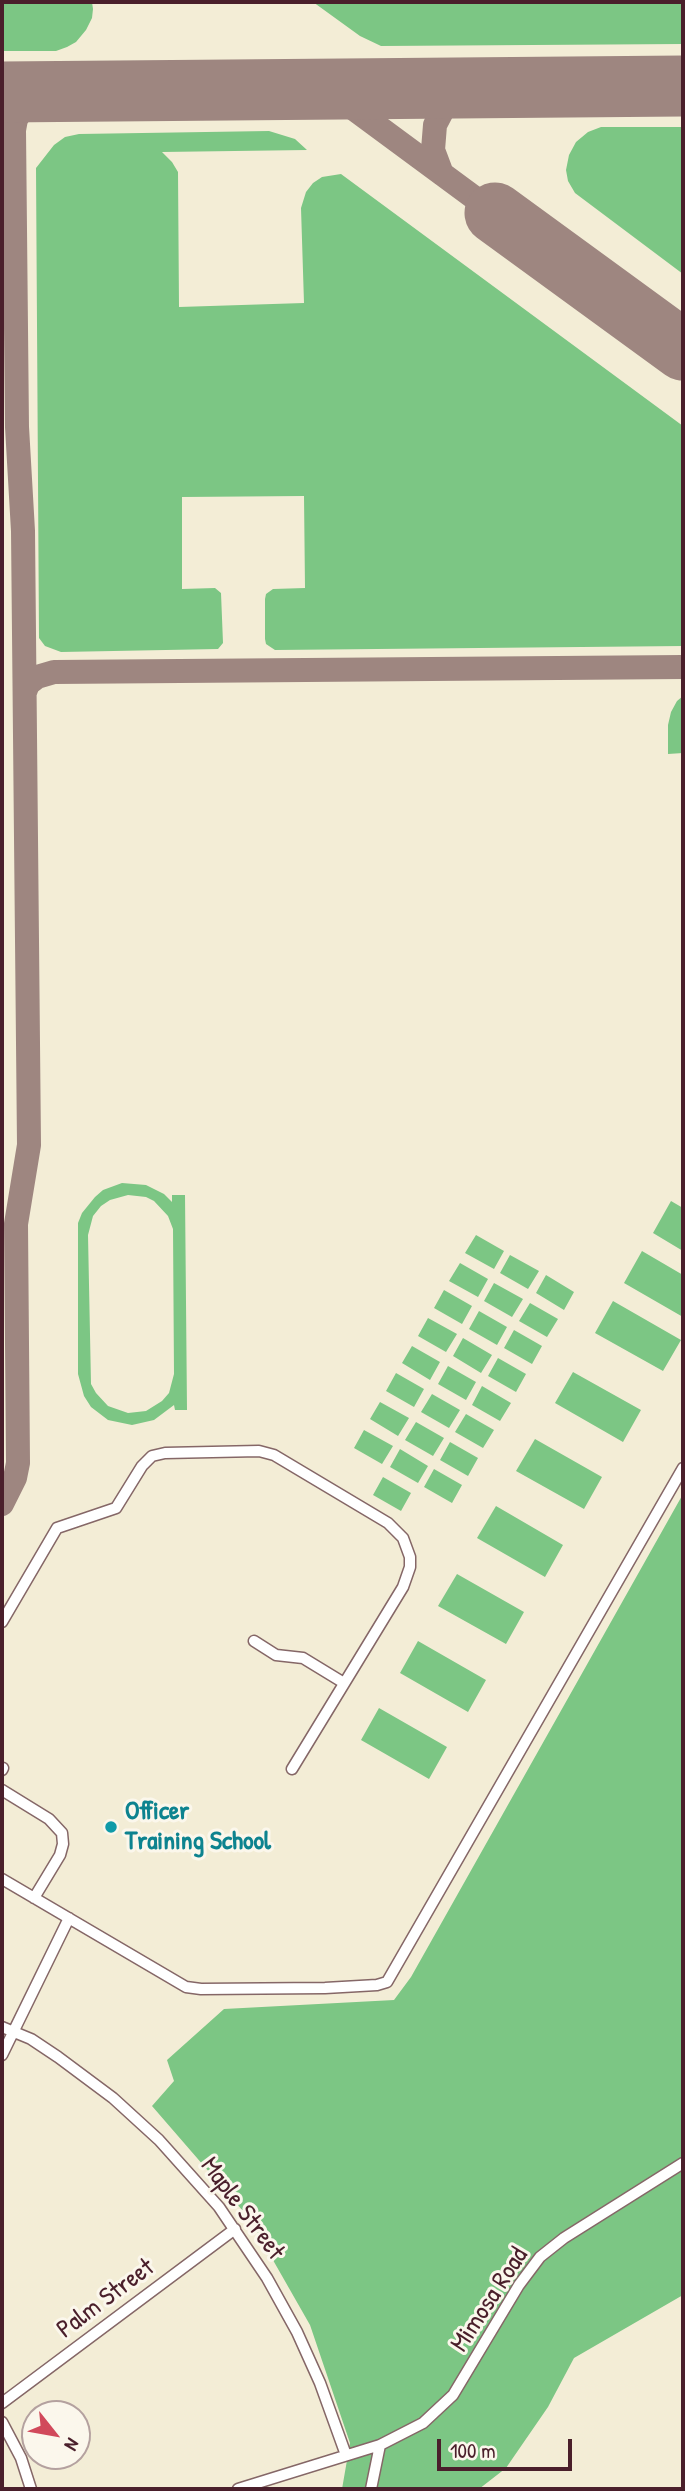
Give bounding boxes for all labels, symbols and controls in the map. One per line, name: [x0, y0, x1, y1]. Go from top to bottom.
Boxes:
place label: Officer Training School: [125, 1796, 271, 1857]
marker: Officer Training School: [103, 1819, 119, 1835]
street label: Maple Street: [193, 2151, 291, 2267]
street label: Mimosa Road: [445, 2242, 535, 2358]
street label: Palm Street: [51, 2252, 161, 2346]
north arrow: [21, 2400, 91, 2470]
scale bar: [440, 2424, 575, 2468]
text: N: [59, 2434, 86, 2456]
text: 100 m: [450, 2436, 496, 2465]

